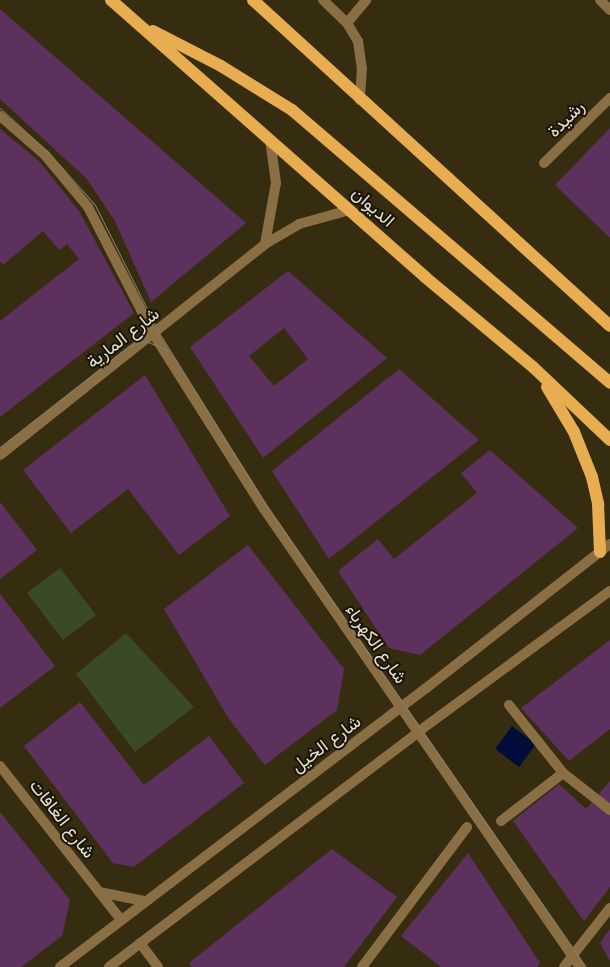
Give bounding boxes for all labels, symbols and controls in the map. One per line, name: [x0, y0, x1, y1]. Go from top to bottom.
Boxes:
street label: رشيدة: [543, 96, 589, 142]
street label: الديوان: [347, 182, 399, 232]
street label: شارع المارية: [82, 303, 164, 373]
street label: شارع الكهرباء: [341, 600, 411, 688]
street label: شارع الخيل: [287, 711, 365, 777]
street label: شارع الغافات: [25, 775, 99, 863]

